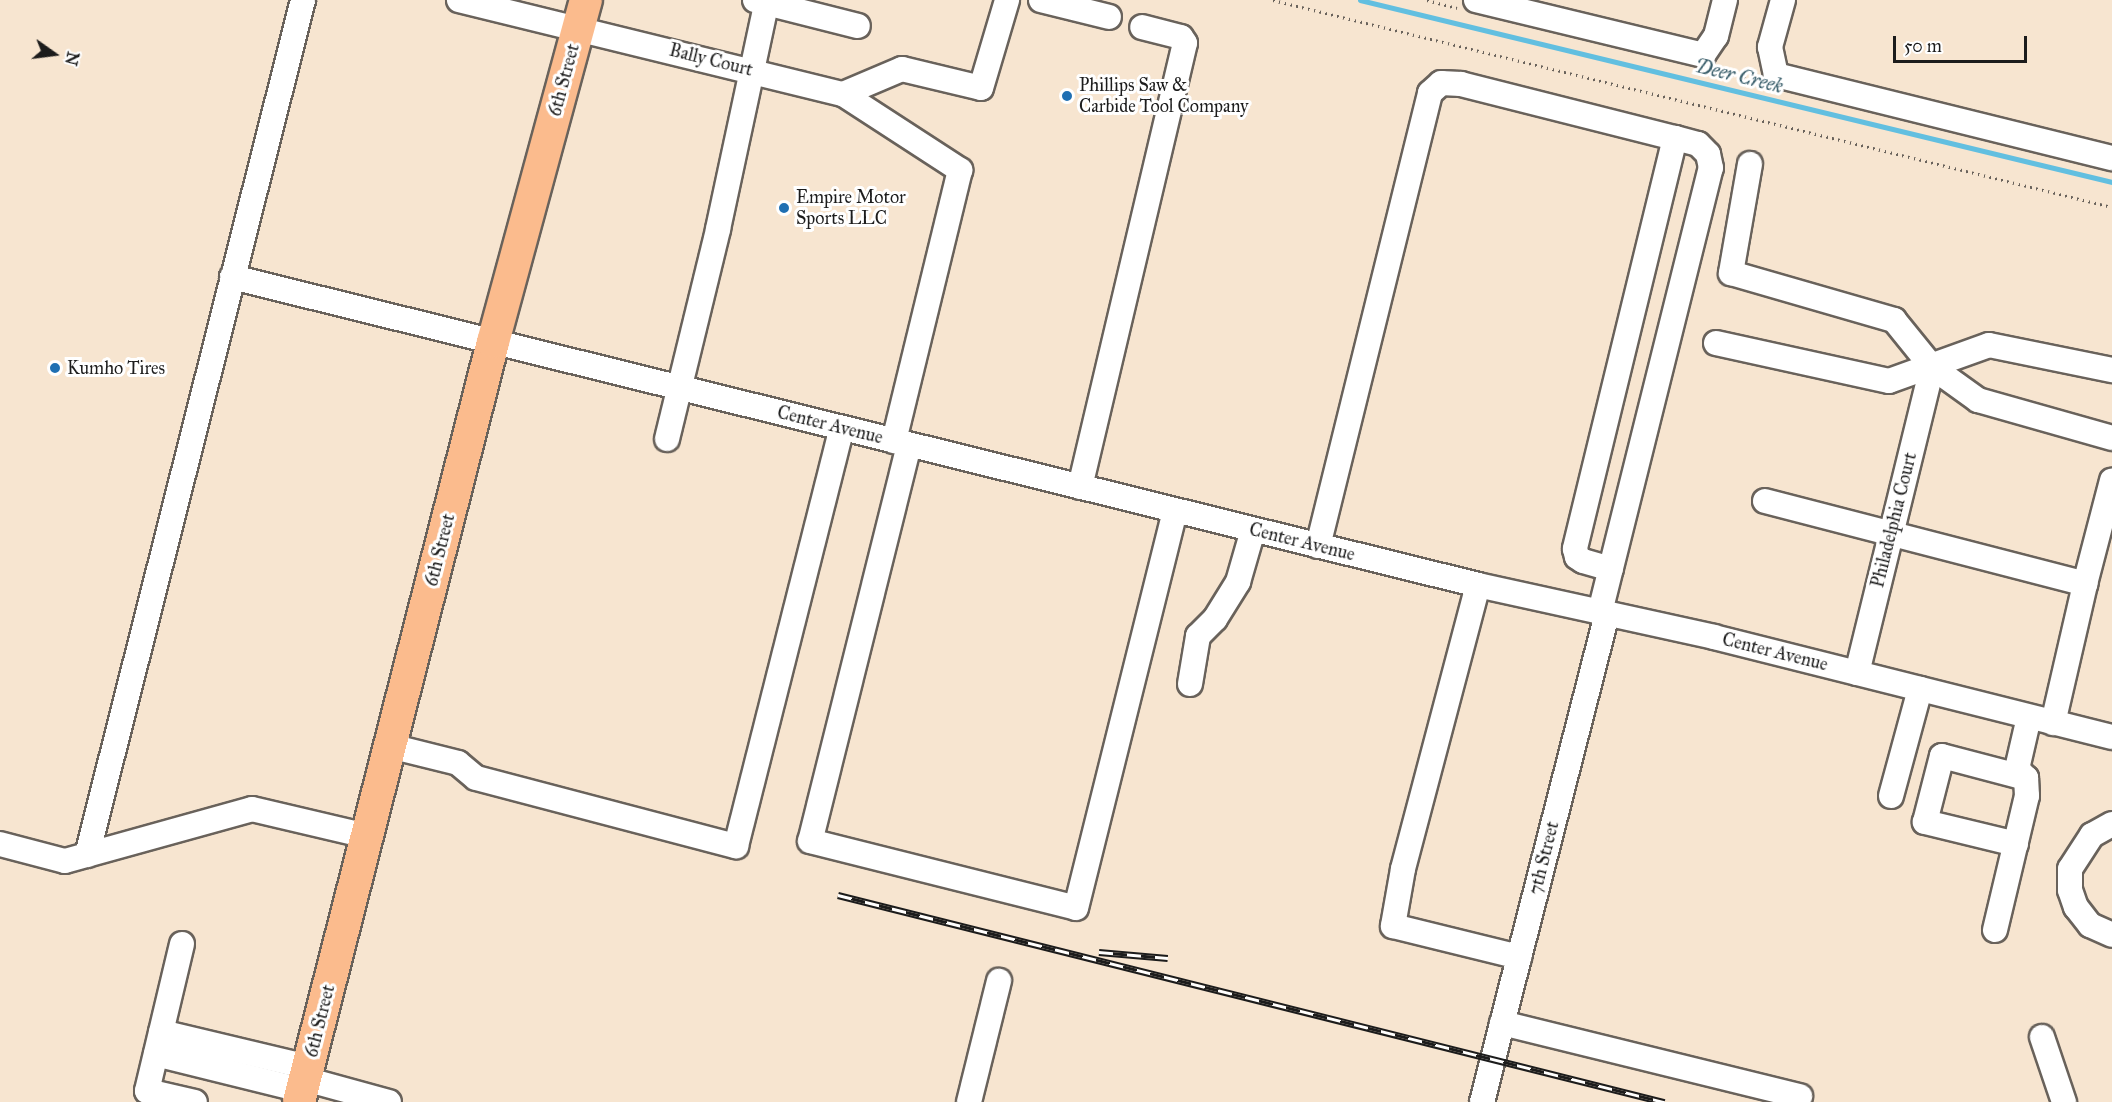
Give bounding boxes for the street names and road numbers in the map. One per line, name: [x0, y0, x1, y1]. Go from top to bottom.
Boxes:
street label: Bally Court: [667, 39, 755, 81]
street label: 6th Street: [544, 41, 584, 119]
street label: Center Avenue: [775, 401, 885, 449]
street label: Philadelphia Court: [1867, 450, 1921, 590]
street label: 6th Street: [421, 511, 459, 589]
street label: Center Avenue: [1247, 518, 1357, 566]
street label: Center Avenue: [1720, 628, 1830, 676]
street label: 7th Street: [1525, 819, 1563, 897]
street label: 6th Street: [301, 982, 339, 1060]

